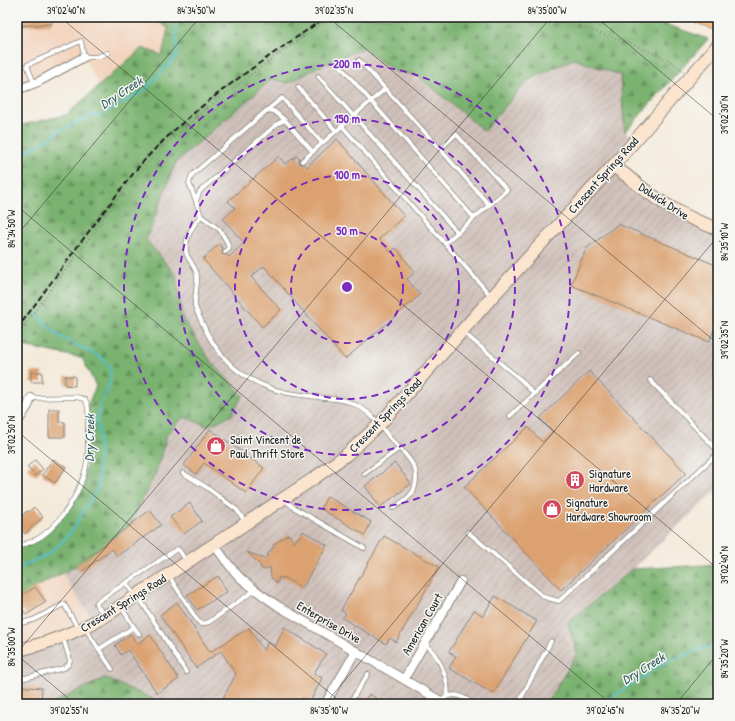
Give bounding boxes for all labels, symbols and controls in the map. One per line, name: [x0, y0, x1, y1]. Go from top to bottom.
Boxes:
text: 39°02'40"N: [47, 4, 85, 17]
text: 84°34'50"W: [177, 4, 216, 17]
text: 39°02'35"N: [315, 4, 353, 17]
text: 84°35'00"W: [528, 4, 567, 17]
text: 200 m: [333, 55, 361, 72]
water label: Dry Creek: [96, 71, 147, 112]
text: 39°02'30"N: [718, 96, 731, 134]
text: 150 m: [334, 110, 360, 127]
street label: Crescent Springs Road: [564, 133, 642, 217]
text: 100 m: [334, 166, 360, 183]
street label: Dolwick Drive: [635, 178, 693, 224]
text: 84°34'50"W: [5, 209, 18, 248]
text: 50 m: [336, 222, 358, 239]
text: 84°35'10"W: [718, 222, 731, 261]
centre of rings: [340, 280, 354, 294]
text: 39°02'35"N: [718, 321, 731, 359]
street label: Crescent Springs Road: [345, 374, 425, 456]
water label: Dry Creek: [80, 412, 98, 462]
text: 39°02'50"N: [5, 416, 18, 454]
place label: Saint Vincent de Paul Thrift Store: [230, 431, 304, 462]
shop icon: Saint Vincent de Paul Thrift Store: [205, 435, 227, 457]
place label: Signature Hardware: [589, 465, 631, 496]
building icon: Signature Hardware: [564, 469, 586, 491]
place label: Signature Hardware Showroom: [566, 494, 651, 525]
shop icon: Signature Hardware Showroom: [541, 498, 563, 520]
text: 39°02'40"N: [718, 546, 731, 584]
street label: Crescent Springs Road: [77, 570, 169, 636]
street label: American Court: [397, 589, 447, 658]
street label: Enterprise Drive: [294, 597, 364, 647]
text: 84°35'00"W: [5, 627, 18, 666]
text: 84°35'20"W: [718, 639, 731, 679]
water label: Dry Creek: [618, 647, 669, 688]
text: 39°02'55"N: [50, 704, 88, 717]
text: 84°35'10"W: [310, 704, 349, 717]
text: 39°02'45"N: [586, 704, 624, 717]
text: 84°35'20"W: [660, 704, 700, 717]

